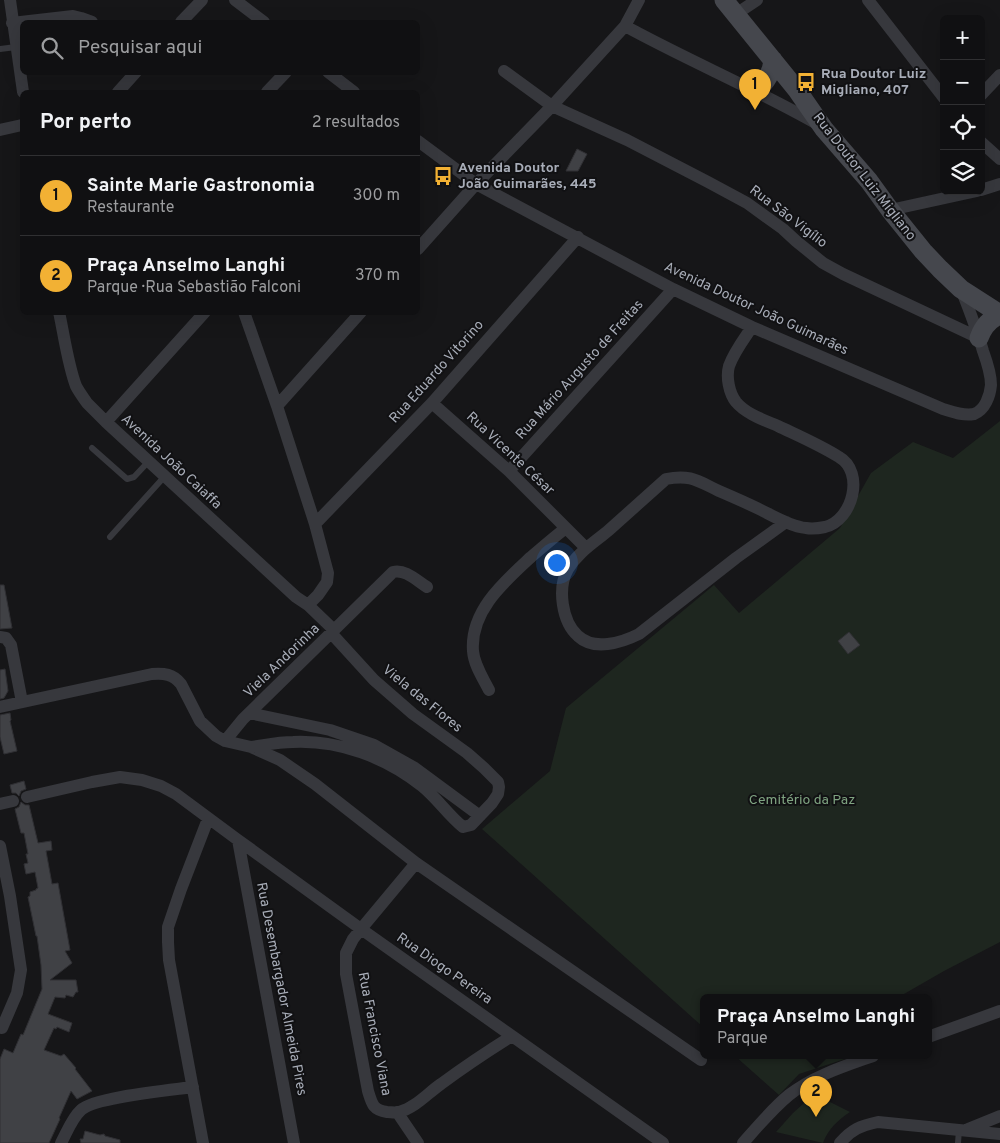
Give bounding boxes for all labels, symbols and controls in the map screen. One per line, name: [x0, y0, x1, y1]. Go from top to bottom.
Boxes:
map controls: [940, 15, 985, 195]
button: +: [940, 15, 985, 60]
search box: [20, 20, 420, 75]
icon: search: [38, 34, 66, 62]
text: Pesquisar aqui: [78, 36, 202, 60]
button: −: [940, 60, 985, 105]
place label: Rua Doutor Luiz Migliano, 407: [821, 66, 926, 99]
pin: 1: [739, 69, 771, 110]
bus stop icon: Rua Doutor Luiz Migliano, 407: [795, 71, 817, 93]
button: locate: [940, 105, 985, 150]
text: Por perto: [40, 109, 132, 136]
street label: Rua Doutor Luiz Migliano: [809, 110, 919, 244]
text: 2 resultados: [312, 113, 400, 133]
button: layers: [940, 150, 985, 195]
place label: Avenida Doutor João Guimarães, 445: [458, 160, 597, 193]
bus stop icon: Avenida Doutor João Guimarães, 445: [432, 165, 454, 187]
text: Sainte Marie Gastronomia: [87, 174, 315, 198]
street label: Rua São Vigílio: [746, 182, 830, 252]
text: 1: [53, 186, 59, 206]
text: 300 m: [353, 186, 400, 206]
text: Restaurante: [87, 198, 174, 218]
text: Praça Anselmo Langhi: [87, 254, 285, 278]
street label: Avenida Doutor João Guimarães: [661, 259, 851, 359]
text: 2: [51, 266, 61, 286]
text: 370 m: [355, 266, 400, 286]
text: Parque · Rua Sebastião Falconi: [87, 278, 301, 298]
street label: Rua Mário Augusto de Freitas: [513, 297, 647, 443]
street label: Rua Eduardo Vitorino: [386, 317, 488, 427]
street label: Rua Vicente César: [462, 409, 558, 500]
street label: Avenida João Caiaffa: [117, 411, 225, 513]
your location: [544, 550, 570, 576]
street label: Viela Andorinha: [240, 620, 324, 702]
street label: Viela das Flores: [379, 662, 465, 736]
park label: Cemitério da Paz: [749, 792, 855, 809]
street label: Rua Desembargador Almeida Pires: [252, 881, 310, 1097]
street label: Rua Diogo Pereira: [393, 930, 495, 1008]
street label: Rua Francisco Viana: [354, 971, 394, 1097]
popup: [700, 994, 932, 1059]
text: Praça Anselmo Langhi: [717, 1005, 915, 1029]
text: Parque: [717, 1029, 768, 1049]
pin: 2: [800, 1076, 832, 1117]

